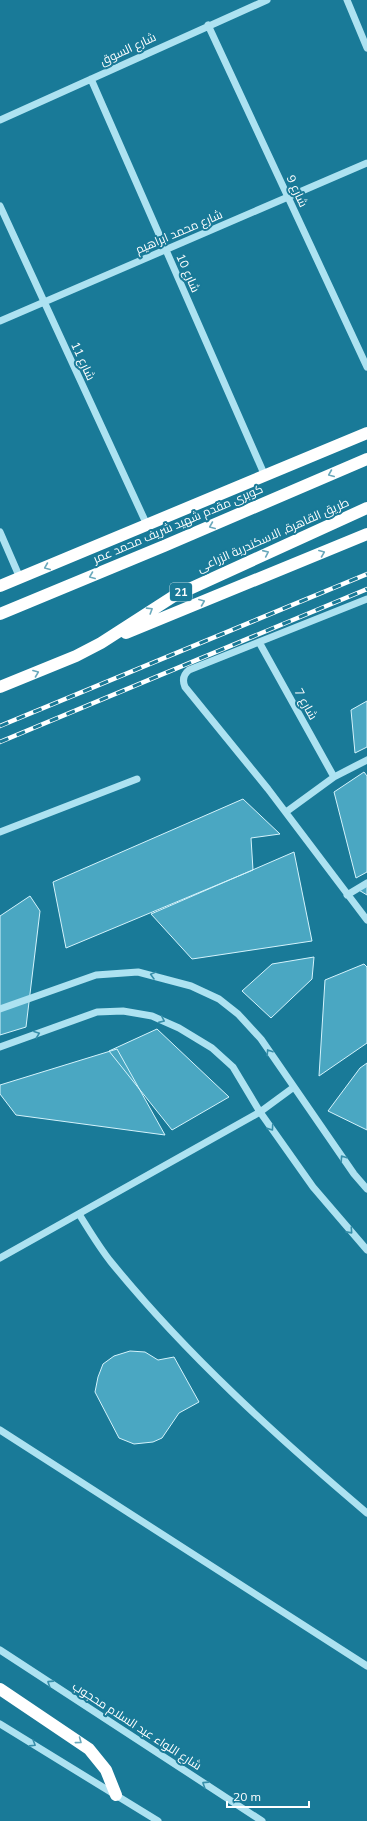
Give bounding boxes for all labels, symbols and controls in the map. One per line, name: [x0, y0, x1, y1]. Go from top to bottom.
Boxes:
street label: شارع السوق: [97, 29, 159, 69]
street label: شارع 9: [283, 172, 311, 210]
street label: شارع محمد ابراهيم: [133, 206, 225, 258]
street label: شارع 10: [172, 251, 204, 295]
street label: شارع 11: [67, 339, 99, 383]
one-way arrow: [328, 470, 335, 478]
street label: كوبرى مقدم شهيد شريف محمد عمر: [90, 481, 265, 568]
street label: طريق القاهرة, الاسكندرية الزراعى: [195, 494, 351, 575]
one-way arrow: [208, 521, 215, 529]
one-way arrow: [318, 549, 325, 557]
one-way arrow: [263, 550, 270, 558]
one-way arrow: [43, 562, 51, 570]
one-way arrow: [88, 571, 96, 579]
road number: 21: [170, 583, 192, 601]
one-way arrow: [198, 598, 205, 606]
one-way arrow: [146, 608, 153, 615]
one-way arrow: [32, 670, 40, 678]
street label: شارع 7: [291, 685, 321, 723]
one-way arrow: [149, 972, 156, 980]
one-way arrow: [157, 1015, 165, 1023]
one-way arrow: [33, 1030, 40, 1039]
one-way arrow: [267, 1049, 274, 1056]
one-way arrow: [266, 1123, 273, 1130]
one-way arrow: [341, 1156, 348, 1163]
one-way arrow: [345, 1226, 353, 1234]
street label: شارع اللواء عبد السلام محجوب: [69, 1678, 205, 1774]
one-way arrow: [47, 1680, 54, 1687]
one-way arrow: [75, 1737, 82, 1744]
one-way arrow: [29, 1739, 36, 1747]
one-way arrow: [203, 1782, 210, 1789]
scale bar: [227, 1783, 309, 1809]
text: 20 m: [233, 1789, 261, 1804]

